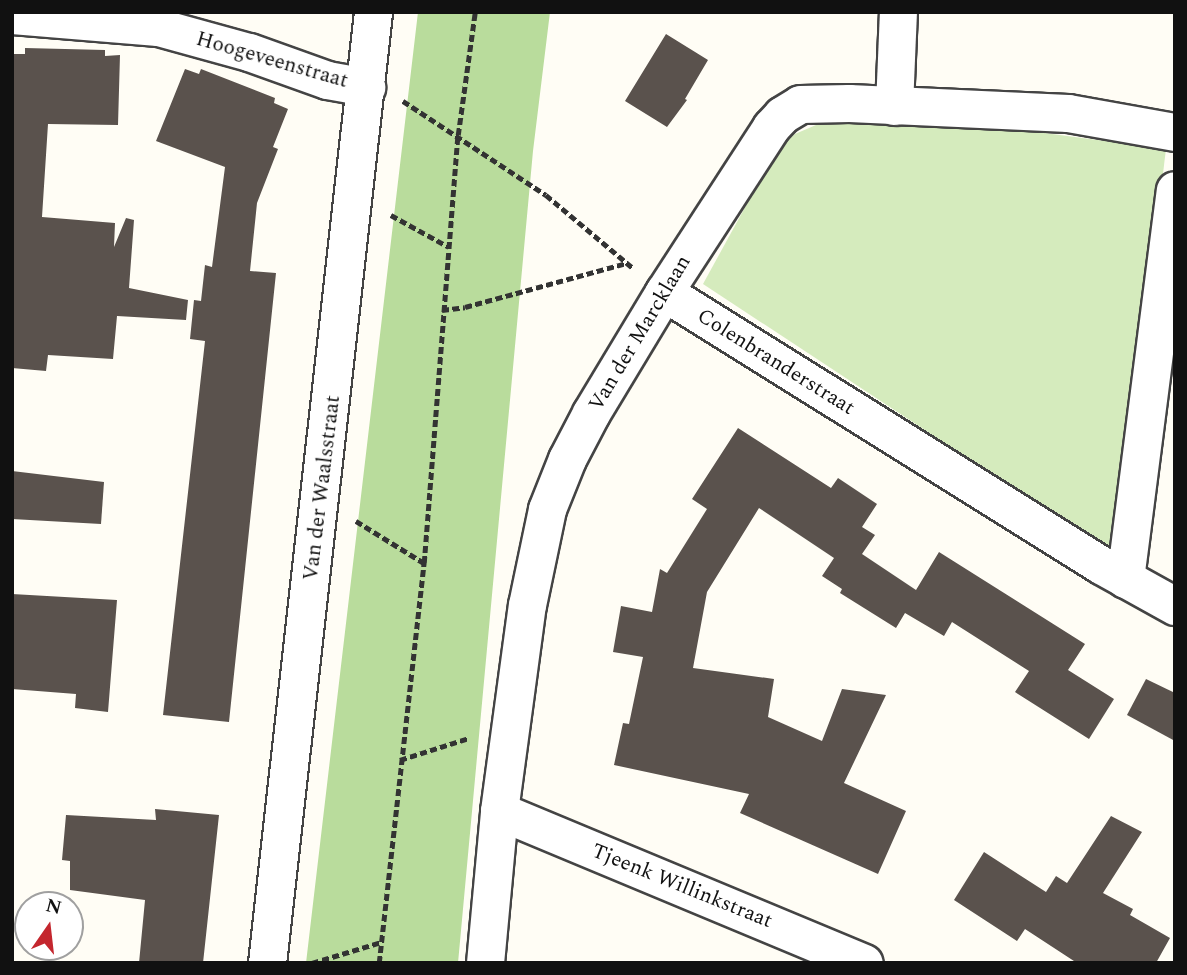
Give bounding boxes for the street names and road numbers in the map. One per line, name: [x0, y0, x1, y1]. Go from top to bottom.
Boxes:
street label: Hoogeveenstraat: [193, 26, 351, 94]
street label: Van der Marcklaan: [584, 251, 696, 415]
street label: Colenbranderstraat: [693, 303, 859, 421]
street label: Van der Waalsstraat: [298, 394, 346, 582]
street label: Tjeenk Willinkstraat: [588, 838, 776, 934]

